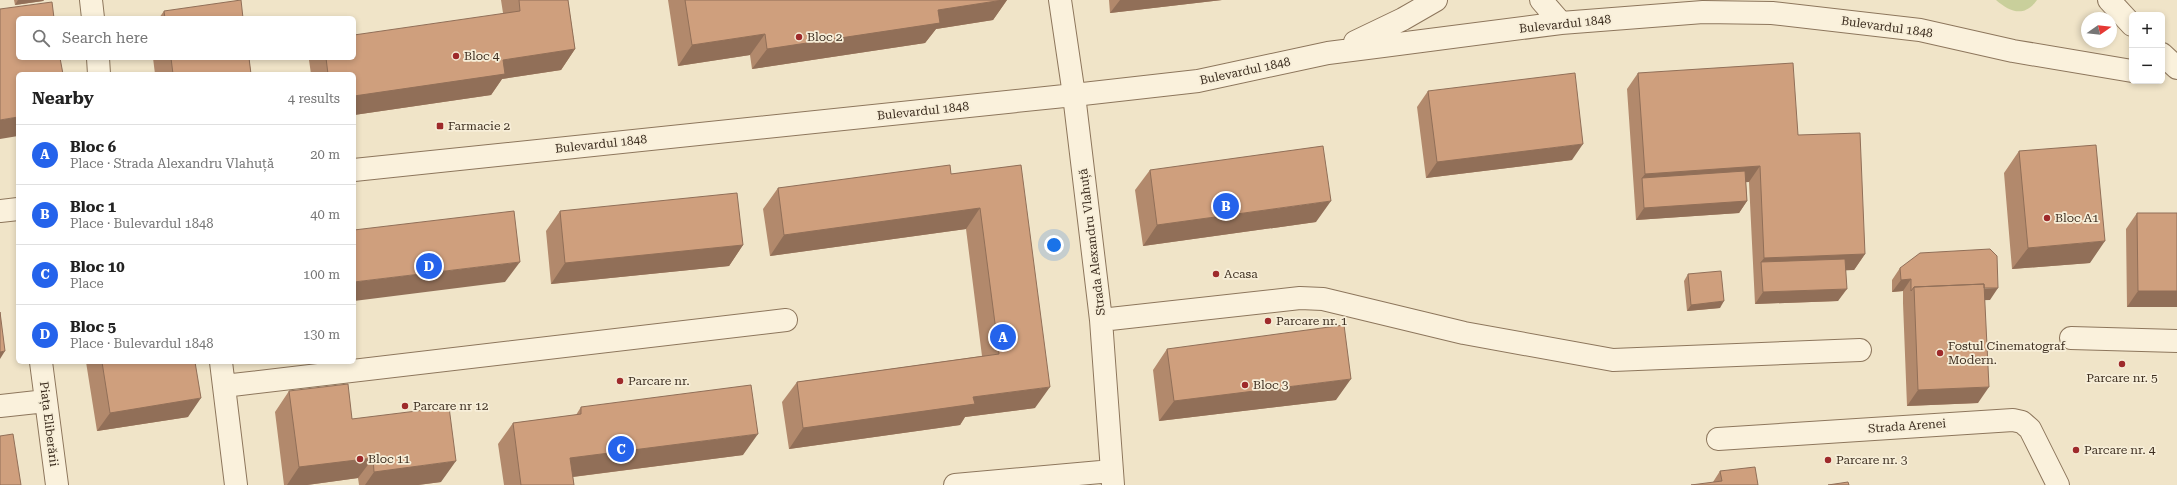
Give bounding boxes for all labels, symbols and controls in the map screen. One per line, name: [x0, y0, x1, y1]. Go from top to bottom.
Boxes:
street label: Bulevardul 1848: [1518, 12, 1612, 36]
north arrow: [2081, 12, 2117, 48]
map controls: [2129, 12, 2165, 84]
button: +: [2129, 12, 2165, 48]
street label: Bulevardul 1848: [1840, 14, 1934, 40]
search box: [16, 16, 356, 60]
icon: search: [30, 27, 52, 49]
text: Search here: [62, 29, 148, 47]
place label: Bloc 2: [807, 30, 843, 44]
marker: Bloc 2: [794, 32, 804, 42]
button: −: [2129, 48, 2165, 84]
place label: Bloc 4: [464, 49, 500, 63]
marker: Bloc 4: [451, 51, 461, 61]
street label: Bulevardul 1848: [1198, 54, 1292, 87]
text: Nearby: [32, 88, 94, 108]
text: 4 results: [288, 91, 340, 106]
street label: Bulevardul 1848: [876, 99, 970, 123]
place label: Farmacie 2: [448, 119, 511, 133]
marker: Farmacie 2: [435, 121, 445, 131]
street label: Bulevardul 1848: [554, 132, 648, 156]
text: Bloc 6: [70, 138, 116, 156]
text: A: [40, 147, 50, 162]
text: 20 m: [310, 147, 340, 162]
text: Place · Strada Alexandru Vlahuță: [70, 156, 274, 171]
street label: Strada Alexandru Vlahuță: [1076, 167, 1109, 316]
pin: B: [1213, 191, 1239, 221]
text: Bloc 1: [70, 198, 116, 216]
text: B: [40, 207, 50, 222]
text: 40 m: [310, 207, 340, 222]
place label: Bloc A1: [2055, 211, 2099, 225]
marker: Bloc A1: [2042, 213, 2052, 223]
text: Place · Bulevardul 1848: [70, 216, 214, 231]
your location: [1044, 235, 1064, 255]
pin: D: [416, 251, 442, 281]
text: Bloc 10: [70, 258, 125, 276]
text: C: [40, 267, 50, 282]
text: 100 m: [303, 267, 340, 282]
place label: Acasa: [1224, 267, 1258, 281]
marker: Acasa: [1211, 269, 1221, 279]
text: Place: [70, 276, 104, 291]
place label: Parcare nr. 1: [1276, 314, 1348, 328]
marker: Parcare nr. 1: [1263, 316, 1273, 326]
text: Bloc 5: [70, 318, 116, 336]
pin: A: [990, 322, 1016, 352]
text: D: [40, 327, 50, 342]
text: 130 m: [303, 327, 340, 342]
text: Place · Bulevardul 1848: [70, 336, 214, 351]
place label: Fostul Cinematograf Modern.: [1948, 339, 2065, 367]
marker: Fostul Cinematograf Modern.: [1935, 348, 1945, 358]
marker: Parcare nr. 5: [2117, 359, 2127, 369]
place label: Parcare nr. 5: [2086, 371, 2158, 385]
place label: Parcare nr.: [628, 374, 690, 388]
marker: Parcare nr.: [615, 376, 625, 386]
place label: Bloc 3: [1253, 378, 1289, 392]
marker: Bloc 3: [1240, 380, 1250, 390]
street label: Piața Eliberării: [36, 381, 61, 468]
place label: Parcare nr 12: [413, 399, 489, 413]
marker: Parcare nr 12: [400, 401, 410, 411]
street label: Strada Arenei: [1867, 416, 1947, 436]
pin: C: [608, 434, 634, 464]
place label: Parcare nr. 4: [2084, 443, 2156, 457]
marker: Parcare nr. 4: [2071, 445, 2081, 455]
place label: Bloc 11: [368, 452, 411, 466]
place label: Parcare nr. 3: [1836, 453, 1908, 467]
marker: Bloc 11: [355, 454, 365, 464]
marker: Parcare nr. 3: [1823, 455, 1833, 465]

